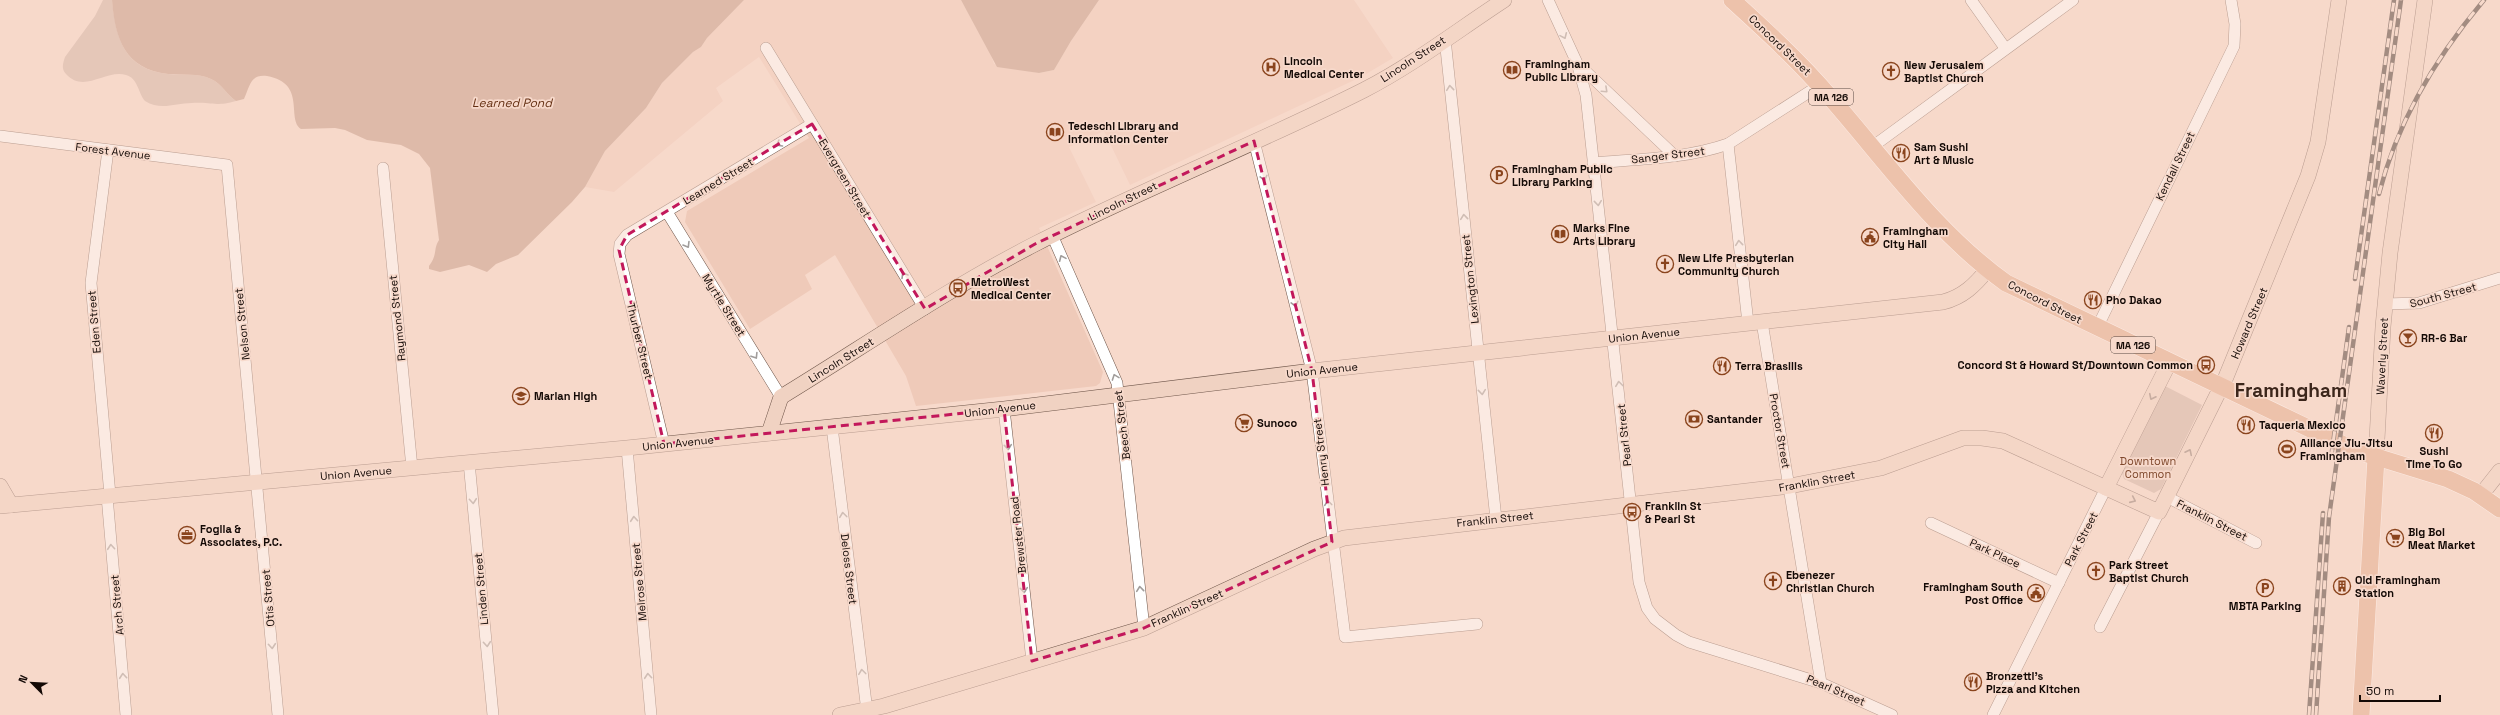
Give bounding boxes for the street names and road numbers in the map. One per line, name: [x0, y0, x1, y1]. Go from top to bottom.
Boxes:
street label: Concord Street: [1746, 12, 1814, 78]
street label: Lincoln Street: [1378, 33, 1448, 85]
road number: MA 126: [1809, 89, 1853, 105]
street label: Kendall Street: [2152, 129, 2198, 203]
street label: Evergreen Street: [816, 136, 874, 220]
street label: Forest Avenue: [75, 139, 151, 163]
street label: Sanger Street: [1630, 144, 1706, 166]
street label: Learned Street: [680, 154, 756, 208]
street label: Lincoln Street: [1086, 178, 1160, 224]
street label: Lexington Street: [1458, 234, 1482, 324]
street label: Myrtle Street: [699, 271, 749, 339]
street label: Raymond Street: [386, 274, 408, 362]
street label: Concord Street: [2006, 277, 2084, 327]
street label: South Street: [2408, 279, 2478, 311]
street label: Howard Street: [2228, 285, 2270, 361]
street label: Nelson Street: [231, 287, 253, 361]
street label: Eden Street: [84, 290, 104, 354]
street label: Thurber Street: [624, 301, 656, 381]
street label: Waverly Street: [2373, 317, 2391, 395]
street label: Union Avenue: [1608, 324, 1680, 346]
street label: Lincoln Street: [806, 334, 876, 386]
road number: MA 126: [2111, 337, 2155, 353]
street label: Union Avenue: [1286, 359, 1358, 381]
street label: Beech Street: [1111, 389, 1133, 461]
street label: Proctor Street: [1767, 392, 1793, 470]
street label: Union Avenue: [963, 398, 1037, 420]
street label: Pearl Street: [1614, 403, 1634, 467]
street label: Henry Street: [1310, 418, 1332, 486]
street label: Union Avenue: [642, 432, 714, 454]
street label: Union Avenue: [320, 463, 392, 483]
street label: Franklin Street: [1778, 467, 1856, 495]
street label: Brewster Road: [1007, 496, 1029, 574]
street label: Franklin Street: [2174, 496, 2250, 544]
street label: Franklin Street: [1456, 508, 1534, 530]
street label: Park Street: [2061, 509, 2101, 569]
street label: Deloss Street: [838, 533, 860, 605]
street label: Park Place: [1967, 535, 2023, 571]
street label: Melrose Street: [629, 542, 649, 622]
street label: Linden Street: [471, 552, 491, 626]
street label: Otis Street: [259, 569, 277, 627]
street label: Arch Street: [107, 574, 127, 636]
street label: Franklin Street: [1149, 586, 1225, 630]
street label: Pearl Street: [1804, 671, 1868, 709]

